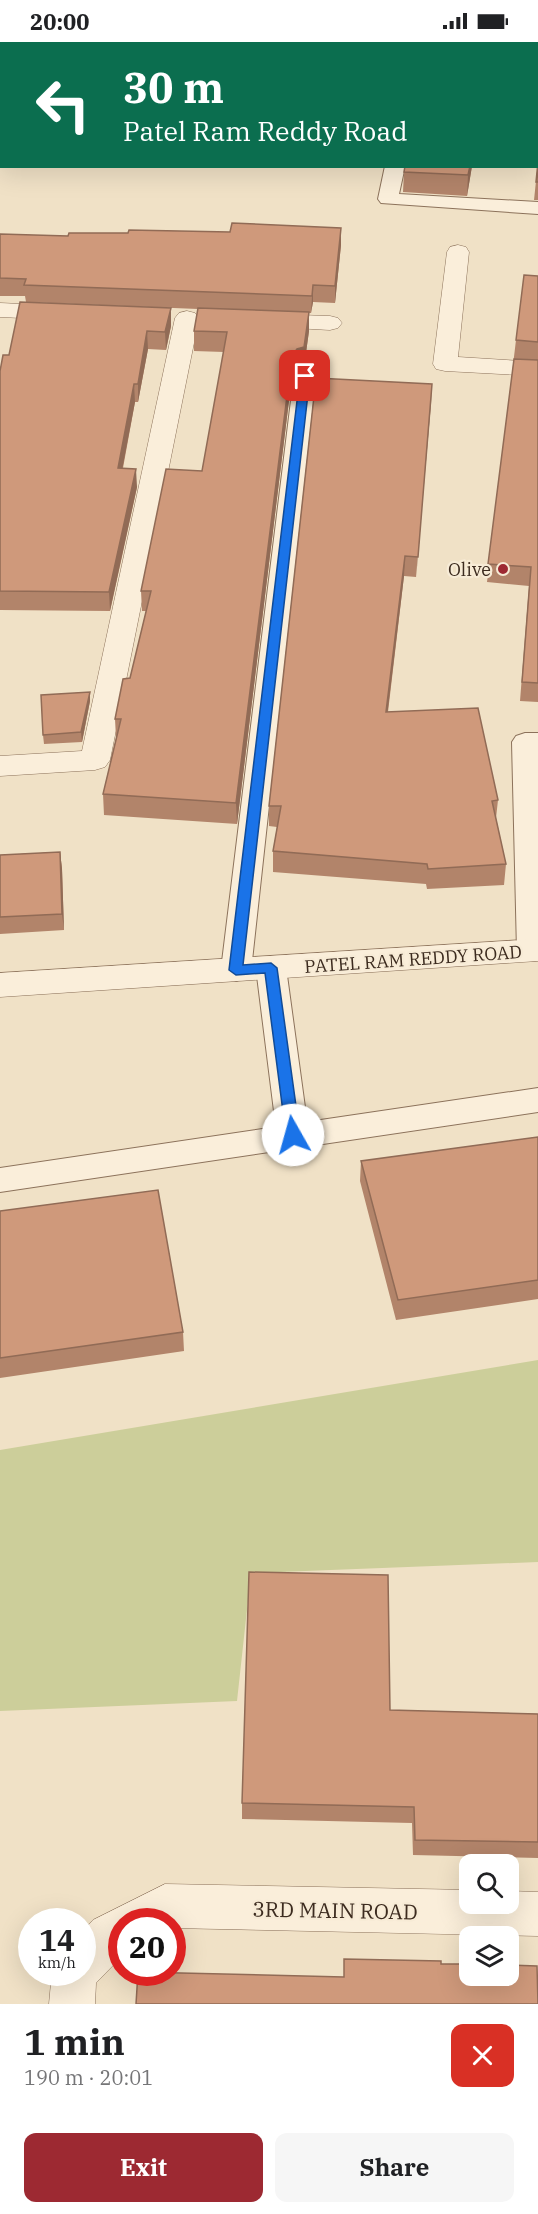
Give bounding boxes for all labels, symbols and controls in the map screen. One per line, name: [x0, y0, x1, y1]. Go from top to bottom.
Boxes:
text: 20:00: [30, 7, 89, 36]
text: 30 m: [123, 60, 224, 115]
icon: left: [24, 66, 102, 144]
text: Patel Ram Reddy Road: [123, 113, 408, 148]
pin: [279, 350, 330, 401]
icon: arrive: [288, 359, 321, 392]
place label: Olive: [448, 558, 491, 581]
marker: Olive: [496, 562, 510, 576]
street label: PATEL RAM REDDY ROAD: [303, 940, 523, 978]
position arrow: [261, 1103, 325, 1167]
map controls: [459, 1854, 519, 1986]
button: search: [459, 1854, 519, 1914]
street label: 3RD MAIN ROAD: [252, 1895, 418, 1925]
speed limit sign: 20: [108, 1908, 186, 1986]
text: 14: [39, 1920, 75, 1959]
button: layers: [459, 1926, 519, 1986]
text: km/h: [38, 1953, 76, 1972]
text: 1 min: [24, 2018, 125, 2065]
button: close: [451, 2024, 514, 2087]
text: 190 m · 20:01: [24, 2064, 153, 2091]
button: Exit: [24, 2133, 263, 2202]
button: Share: [275, 2133, 514, 2202]

